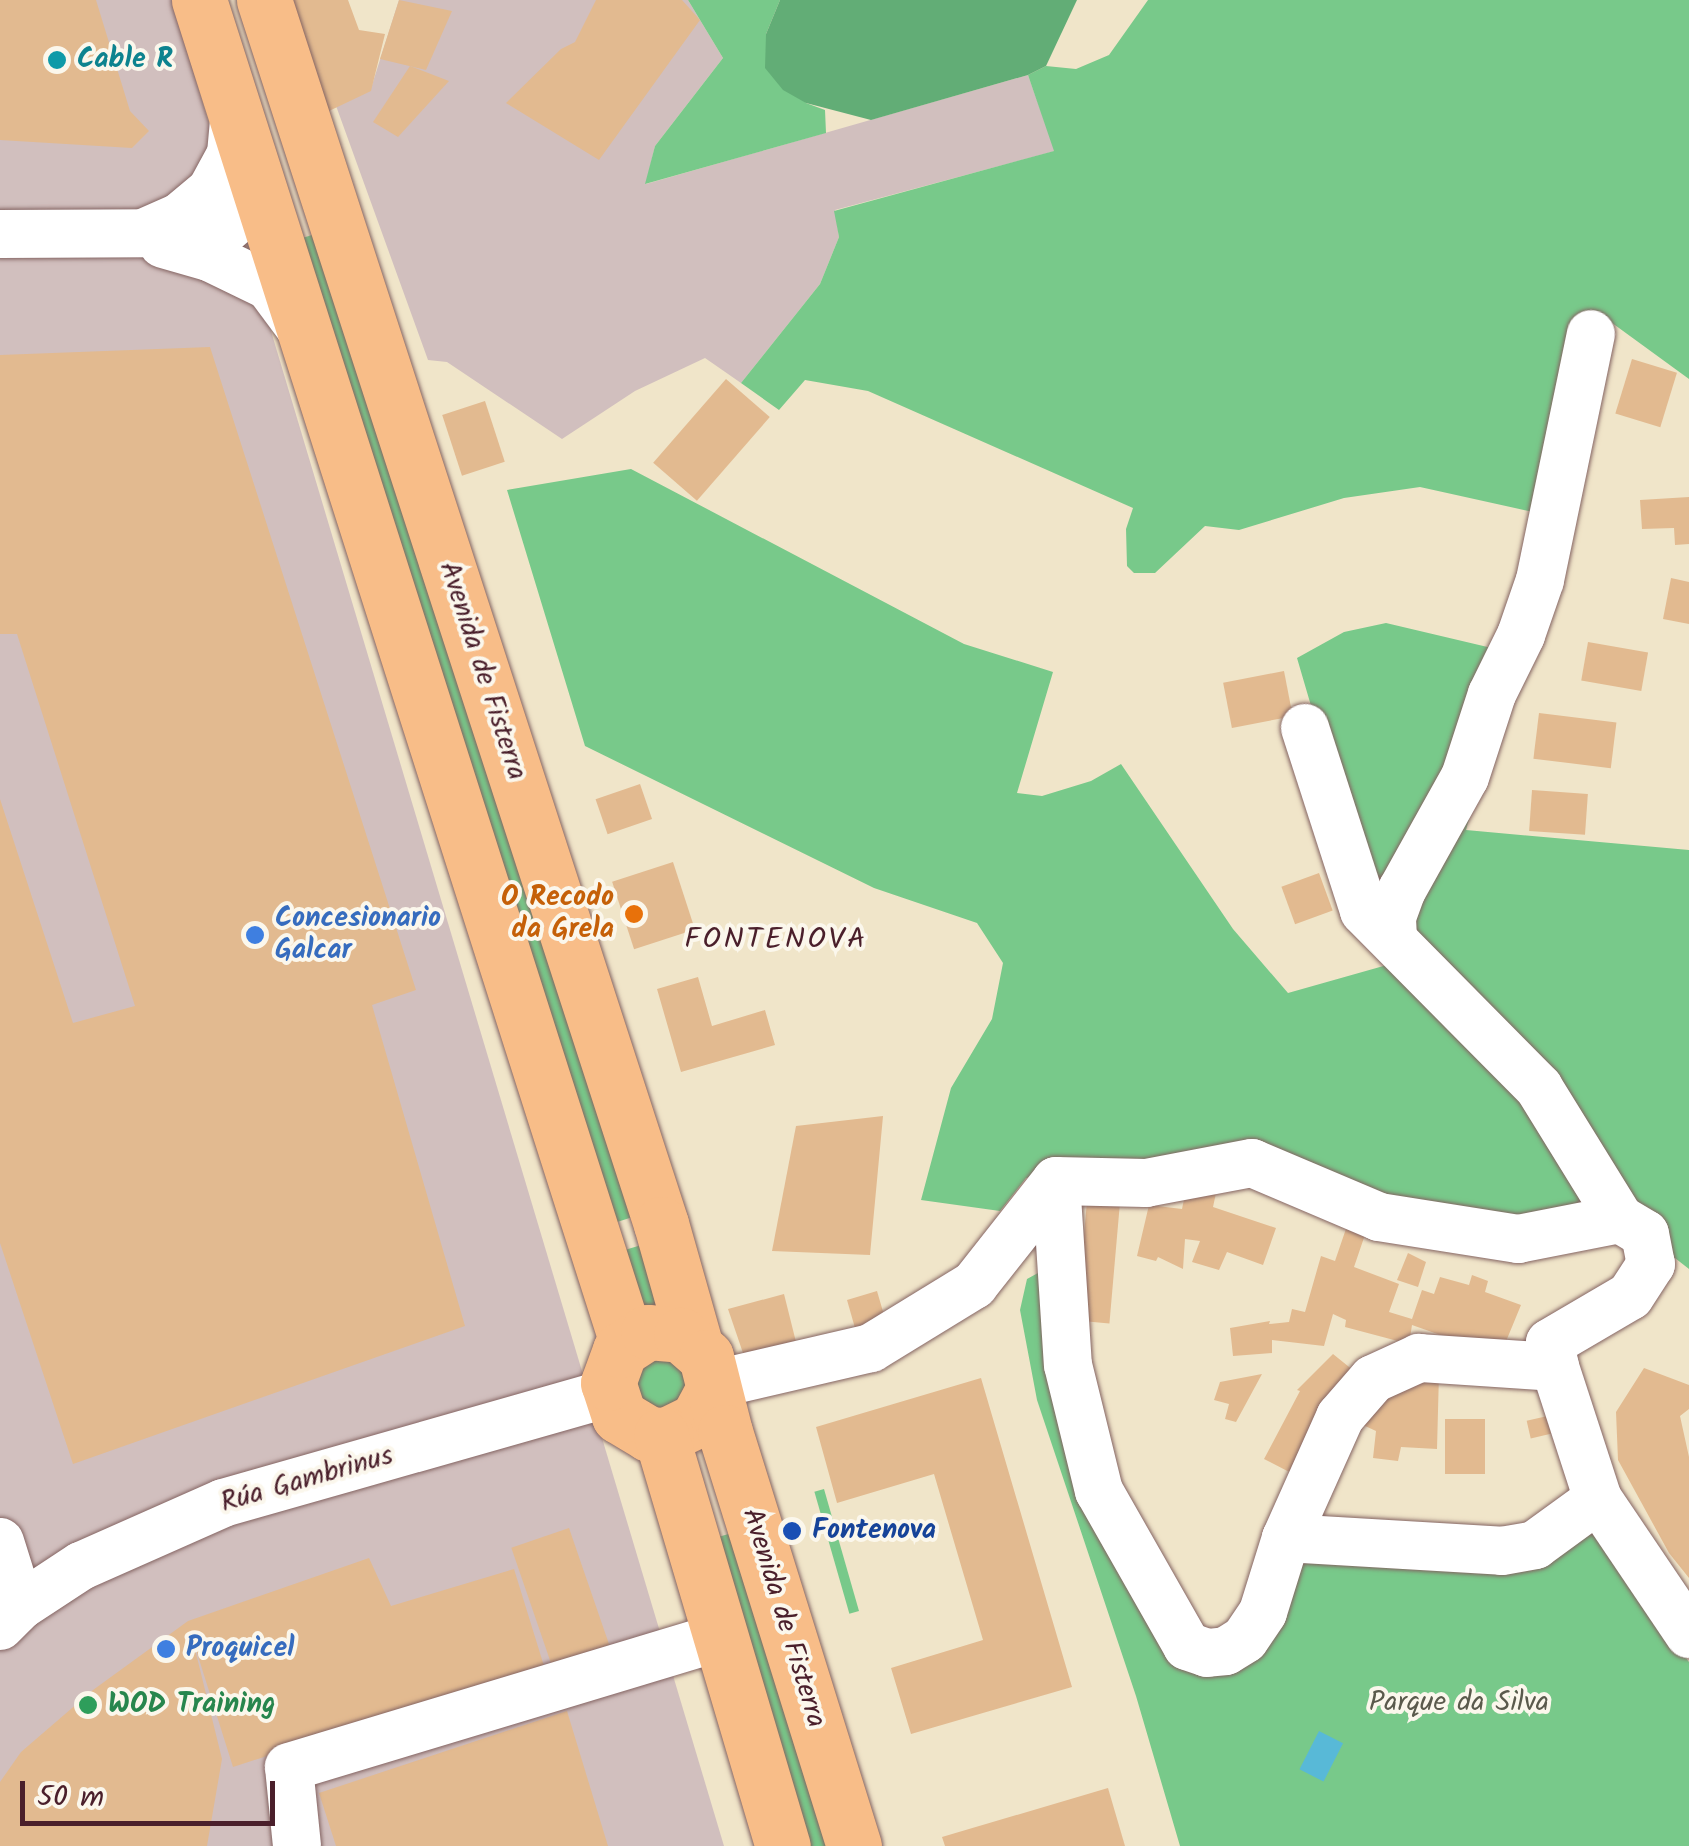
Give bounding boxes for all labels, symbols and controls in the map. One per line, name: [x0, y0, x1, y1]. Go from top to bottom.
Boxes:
place label: Cable R: [77, 43, 173, 77]
marker: Cable R: [46, 49, 68, 71]
street label: Avenida de Fisterra: [431, 558, 533, 784]
place label: O Recodo da Grela: [501, 881, 614, 947]
place label: Concesionario Galcar: [275, 902, 441, 968]
marker: O Recodo da Grela: [623, 903, 645, 925]
district label: FONTENOVA: [684, 922, 868, 958]
marker: Concesionario Galcar: [244, 924, 266, 946]
street label: Rúa Gambrinus: [217, 1439, 397, 1521]
street label: Avenida de Fisterra: [734, 1504, 832, 1732]
place label: Fontenova: [812, 1514, 936, 1548]
marker: Fontenova: [781, 1520, 803, 1542]
place label: Proquicel: [186, 1632, 294, 1666]
marker: Proquicel: [155, 1638, 177, 1660]
park label: Parque da Silva: [1369, 1686, 1549, 1720]
place label: WOD Training: [108, 1688, 275, 1722]
marker: WOD Training: [77, 1694, 99, 1716]
scale bar: [25, 1761, 280, 1823]
text: 50 m: [37, 1774, 104, 1822]

